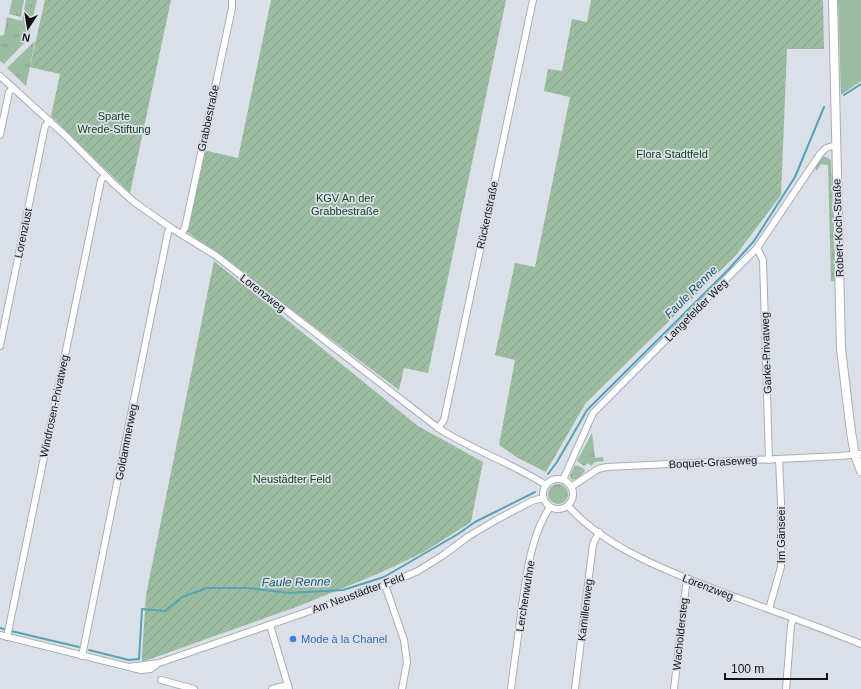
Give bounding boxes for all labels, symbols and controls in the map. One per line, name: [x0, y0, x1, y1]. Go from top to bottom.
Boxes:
north arrow: [8, 8, 48, 48]
text: N: [21, 31, 31, 44]
street label: Grabbestraße: [195, 84, 221, 152]
park label: Sparte Wrede-Stiftung: [77, 110, 151, 135]
park label: Flora Stadtfeld: [636, 148, 708, 160]
street label: Robert-Koch-Straße: [830, 179, 846, 277]
street label: Rückertstraße: [474, 180, 500, 250]
park label: KGV An der Grabbestraße: [311, 192, 379, 217]
street label: Lorenzlust: [12, 207, 34, 259]
water label: Faule Renne: [662, 263, 720, 321]
street label: Lorenzweg: [238, 272, 288, 314]
street label: Langefelder Weg: [662, 276, 730, 344]
street label: Garke-Privatweg: [759, 312, 773, 394]
street label: Windrosen-Privatweg: [37, 354, 71, 458]
street label: Goldammerweg: [113, 403, 139, 481]
street label: Boquet-Graseweg: [668, 454, 758, 470]
park label: Neustädter Feld: [253, 473, 331, 485]
street label: Im Gänseei: [775, 507, 787, 563]
street label: Lerchenwuhne: [513, 559, 537, 633]
street label: Am Neustädter Feld: [310, 571, 406, 615]
street label: Lorenzweg: [681, 572, 735, 602]
water label: Faule Renne: [262, 574, 331, 590]
street label: Kamillenweg: [575, 578, 595, 642]
street label: Wacholdersteg: [670, 597, 690, 671]
place label: Mode à la Chanel: [301, 633, 387, 645]
marker: Mode à la Chanel: [288, 634, 298, 644]
scale bar: [725, 655, 827, 681]
text: 100 m: [731, 662, 764, 676]

